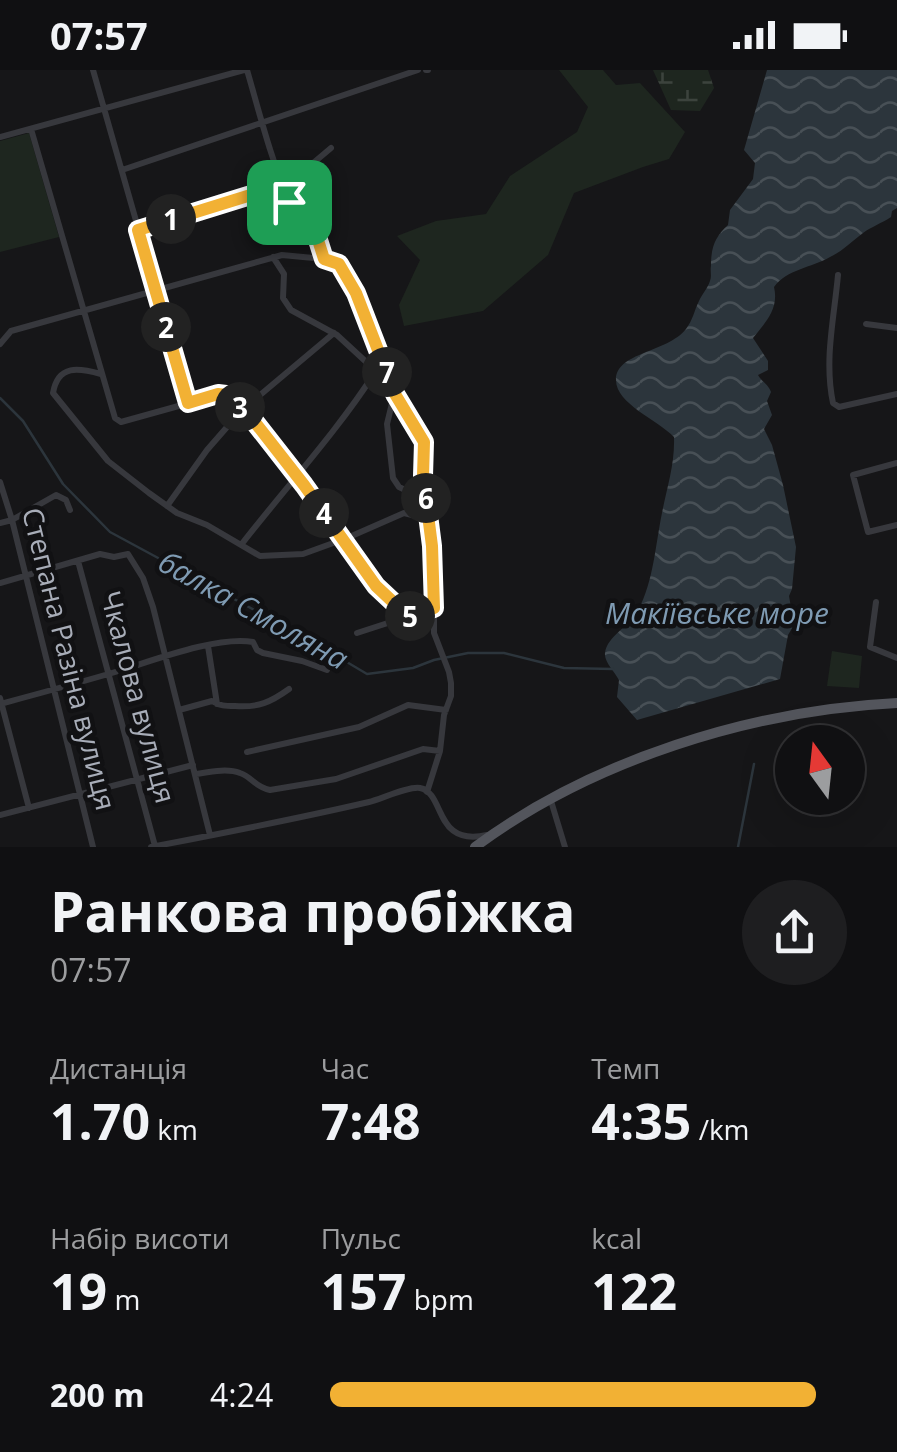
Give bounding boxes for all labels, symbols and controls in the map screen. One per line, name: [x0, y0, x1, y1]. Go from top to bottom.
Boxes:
text: 07:57: [50, 9, 148, 61]
pin: [247, 160, 332, 245]
icon: arrive: [262, 175, 317, 230]
pin: 1: [146, 194, 196, 244]
text: 1: [163, 200, 179, 238]
pin: 2: [141, 302, 191, 352]
text: 2: [158, 308, 174, 346]
pin: 7: [362, 347, 412, 397]
text: 7: [379, 353, 395, 391]
pin: 3: [215, 382, 265, 432]
text: 3: [232, 388, 248, 426]
pin: 6: [401, 473, 451, 523]
text: 6: [418, 479, 434, 517]
pin: 4: [299, 488, 349, 538]
text: 4: [316, 494, 332, 532]
street label: Степана Разіна вулиця: [14, 504, 126, 814]
water label: балка Смоляна: [152, 541, 356, 679]
street label: Чкалова вулиця: [92, 586, 186, 807]
pin: 5: [385, 591, 435, 641]
water label: Макіївське море: [605, 592, 829, 633]
text: 5: [402, 597, 418, 635]
north arrow: [775, 725, 865, 815]
map controls: [775, 725, 865, 815]
text: Ранкова пробіжка: [50, 873, 575, 948]
button: share: [742, 880, 847, 985]
text: 07:57: [50, 948, 132, 991]
text: Дистанція: [50, 1049, 187, 1087]
text: Час: [321, 1049, 369, 1087]
text: Темп: [591, 1049, 660, 1087]
text: 1.70: [50, 1087, 150, 1155]
text: 7:48: [321, 1087, 421, 1155]
text: 4:35: [591, 1087, 691, 1155]
text: km: [150, 1110, 198, 1148]
text: /km: [691, 1110, 750, 1148]
text: Набір висоти: [50, 1219, 229, 1257]
text: Пульс: [321, 1219, 401, 1257]
text: kcal: [591, 1219, 642, 1257]
text: 19: [50, 1257, 107, 1325]
text: 157: [321, 1257, 406, 1325]
text: 122: [591, 1257, 677, 1325]
text: m: [107, 1280, 140, 1318]
text: bpm: [406, 1280, 474, 1318]
text: 200 m: [50, 1373, 145, 1416]
text: 4:24: [210, 1373, 273, 1416]

